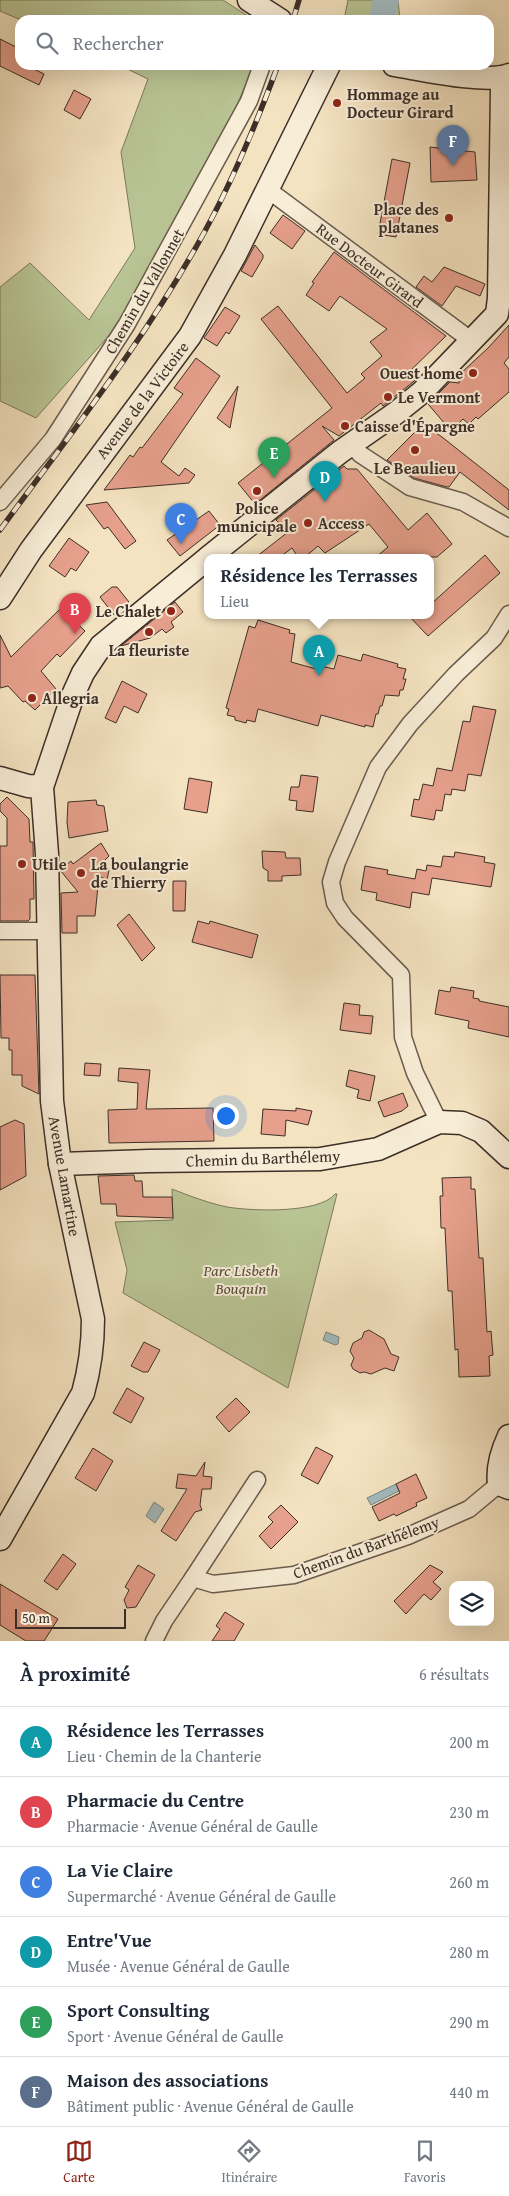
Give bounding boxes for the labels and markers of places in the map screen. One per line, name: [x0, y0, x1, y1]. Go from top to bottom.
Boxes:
place label: Hommage au Docteur Girard: [347, 82, 455, 124]
marker: Hommage au Docteur Girard: [331, 97, 343, 109]
pin: F: [437, 125, 469, 166]
place label: Place des platanes: [374, 197, 439, 239]
marker: Place des platanes: [443, 212, 455, 224]
place label: Ouest home: [380, 361, 463, 385]
marker: Ouest home: [467, 367, 479, 379]
place label: Le Vermont: [398, 385, 480, 409]
marker: Le Vermont: [382, 391, 394, 403]
place label: Caisse d'Épargne: [355, 414, 475, 438]
marker: Caisse d'Épargne: [339, 420, 351, 432]
pin: E: [258, 437, 290, 478]
marker: Le Beaulieu: [409, 444, 421, 456]
place label: Le Beaulieu: [374, 456, 457, 480]
pin: D: [309, 461, 341, 502]
marker: Police municipale: [251, 485, 263, 497]
place label: Police municipale: [217, 496, 297, 538]
pin: C: [165, 503, 197, 544]
place label: Access: [318, 511, 365, 535]
marker: Access: [302, 517, 314, 529]
pin: B: [59, 593, 91, 634]
place label: Le Chalet: [96, 599, 161, 623]
marker: Le Chalet: [165, 605, 177, 617]
marker: La fleuriste: [143, 626, 155, 638]
pin: A: [303, 635, 335, 676]
place label: La fleuriste: [109, 638, 190, 662]
place label: Allegria: [42, 686, 100, 710]
marker: Allegria: [26, 692, 38, 704]
place label: Utile: [32, 852, 67, 876]
place label: La boulangrie de Thierry: [91, 852, 189, 894]
marker: Utile: [16, 858, 28, 870]
marker: La boulangrie de Thierry: [75, 867, 87, 879]

